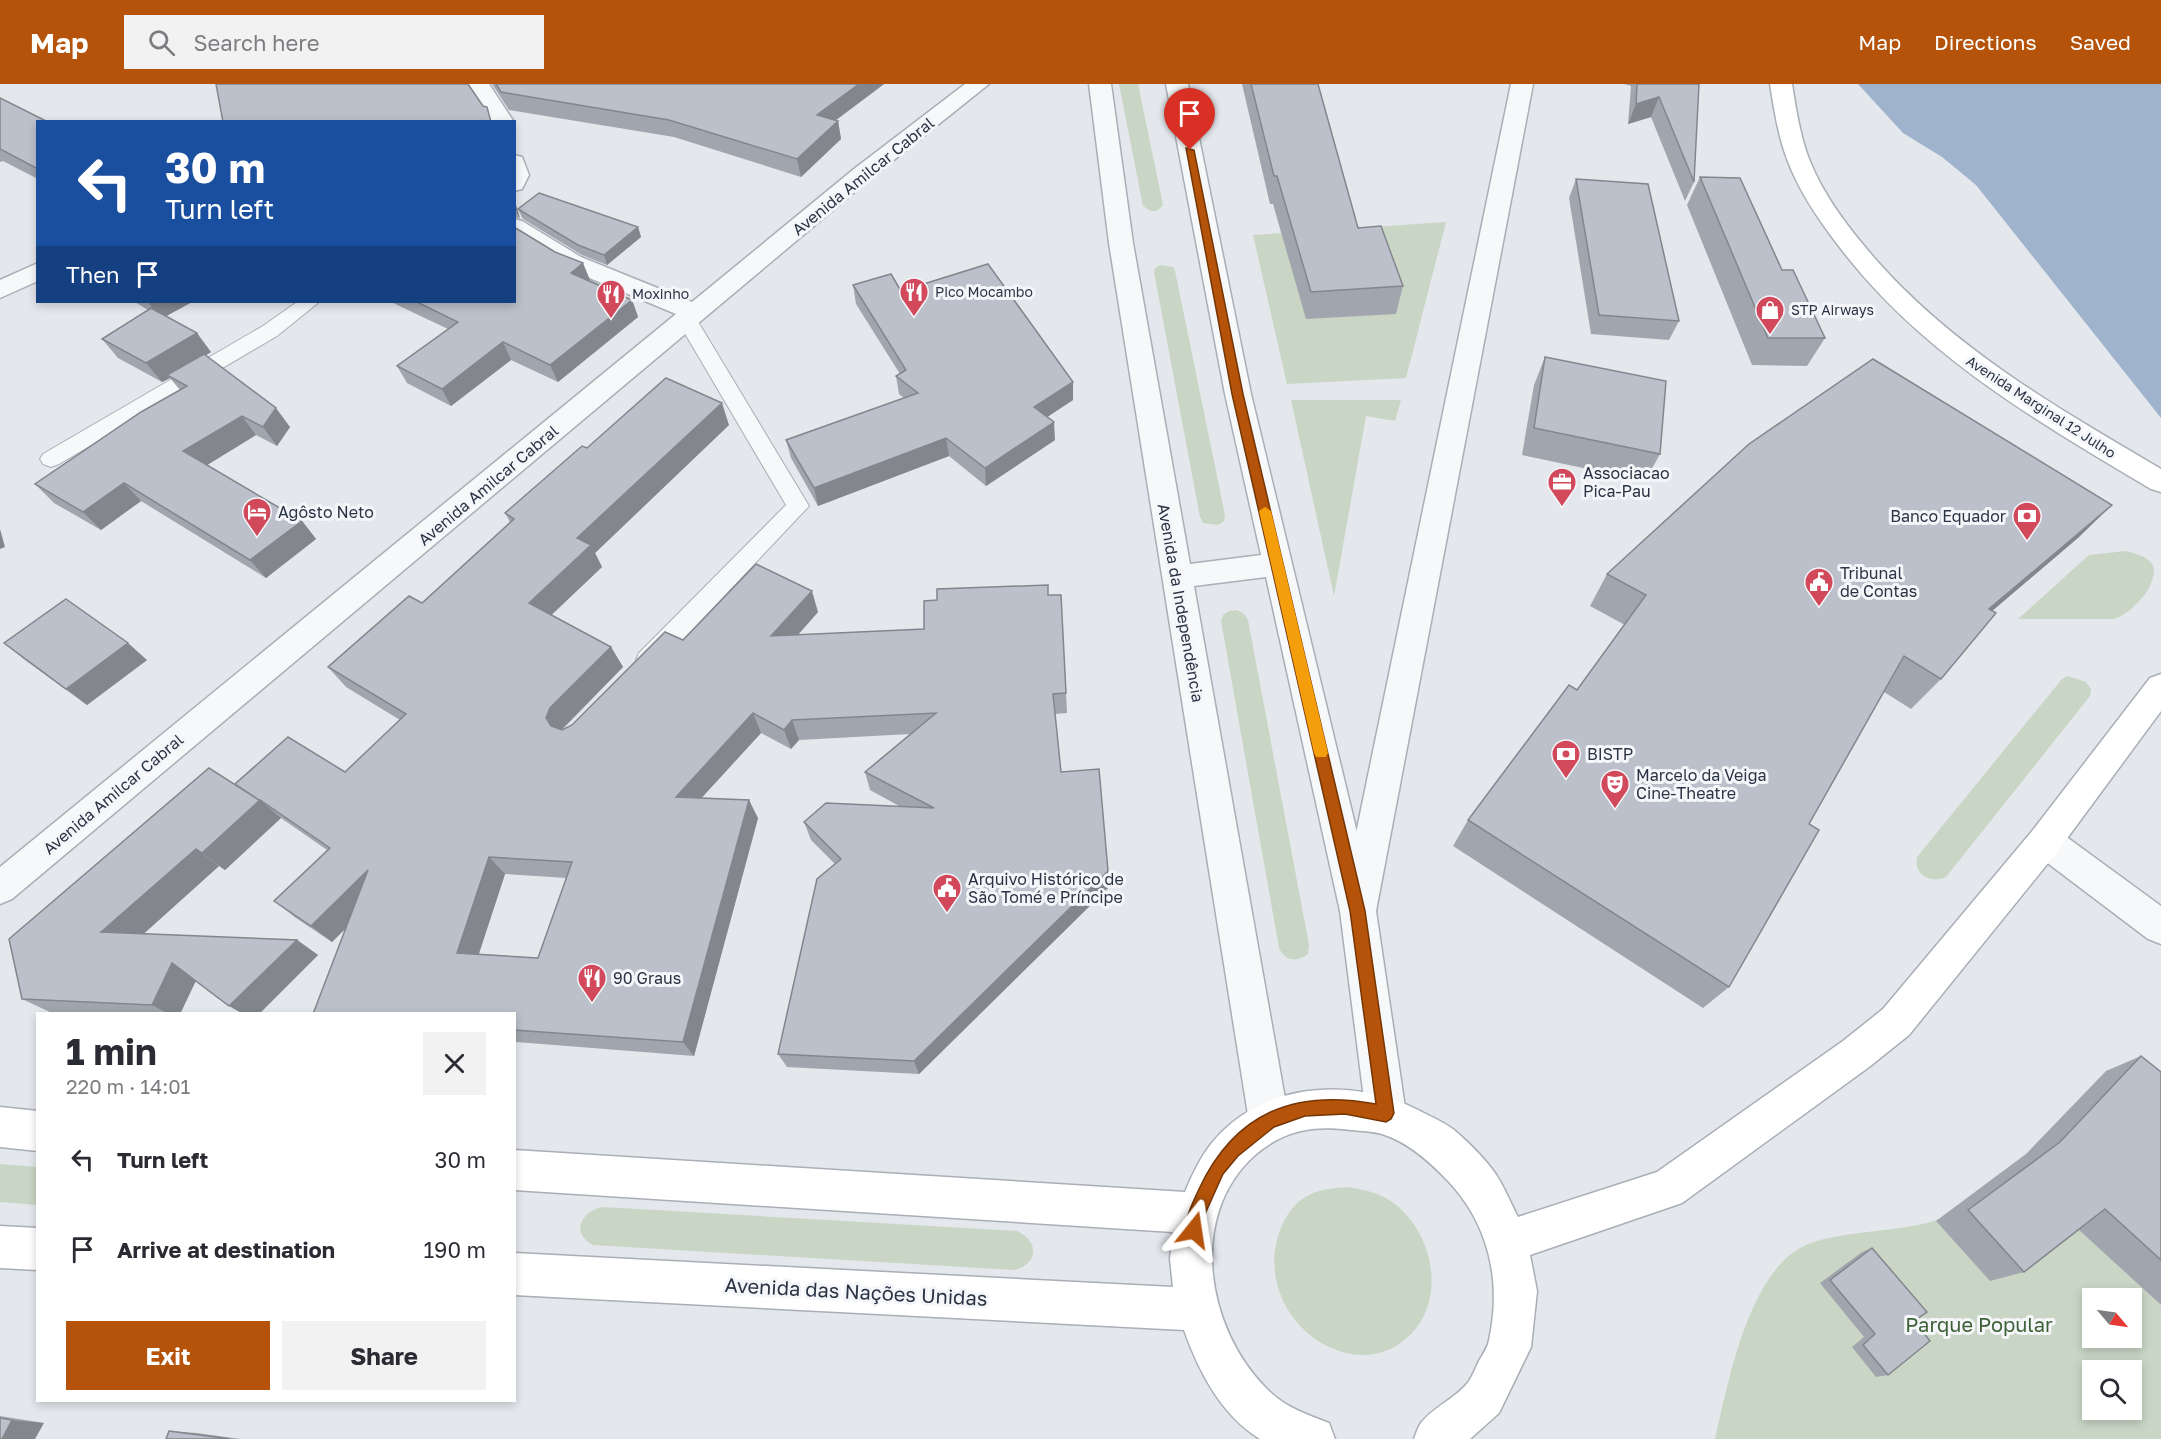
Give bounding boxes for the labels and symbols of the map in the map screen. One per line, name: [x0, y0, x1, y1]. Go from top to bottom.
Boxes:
pin: [1164, 88, 1215, 150]
street label: Avenida Amilcar Cabral: [788, 113, 938, 239]
restaurant icon: Pico Mocambo: [898, 276, 930, 318]
restaurant icon: Moxinho: [595, 278, 627, 320]
place label: Pico Mocambo: [935, 283, 1033, 300]
place label: Moxinho: [632, 285, 689, 302]
shop icon: STP Airways: [1754, 294, 1786, 336]
place label: STP Airways: [1791, 301, 1874, 318]
street label: Avenida Marginal 12 Julho: [1963, 352, 2119, 461]
street label: Avenida Amilcar Cabral: [414, 421, 562, 549]
place label: Associacao Pica-Pau: [1583, 463, 1670, 501]
office icon: Associacao Pica-Pau: [1546, 466, 1578, 508]
hotel icon: Agôsto Neto: [241, 496, 273, 538]
bank icon: Banco Equador: [2011, 500, 2043, 542]
place label: Agôsto Neto: [278, 502, 374, 522]
street label: Avenida da Independência: [1154, 502, 1208, 704]
place label: Banco Equador: [1890, 506, 2006, 526]
place label: Tribunal de Contas: [1840, 563, 1917, 601]
public building icon: Tribunal de Contas: [1803, 566, 1835, 608]
street label: Avenida Amilcar Cabral: [39, 730, 187, 858]
bank icon: BISTP: [1550, 738, 1582, 780]
place label: BISTP: [1587, 744, 1633, 764]
place label: Marcelo da Veiga Cine‐Theatre: [1636, 765, 1767, 803]
theatre icon: Marcelo da Veiga Cine‐Theatre: [1599, 768, 1631, 810]
place label: Arquivo Histórico de São Tomé e Príncipe: [968, 869, 1124, 907]
public building icon: Arquivo Histórico de São Tomé e Príncipe: [931, 872, 963, 914]
restaurant icon: 90 Graus: [576, 962, 608, 1004]
place label: 90 Graus: [613, 968, 681, 988]
position arrow: [1162, 1198, 1226, 1262]
street label: Avenida das Nações Unidas: [724, 1272, 988, 1310]
north arrow: [2082, 1288, 2142, 1348]
park label: Parque Popular: [1905, 1312, 2053, 1336]

